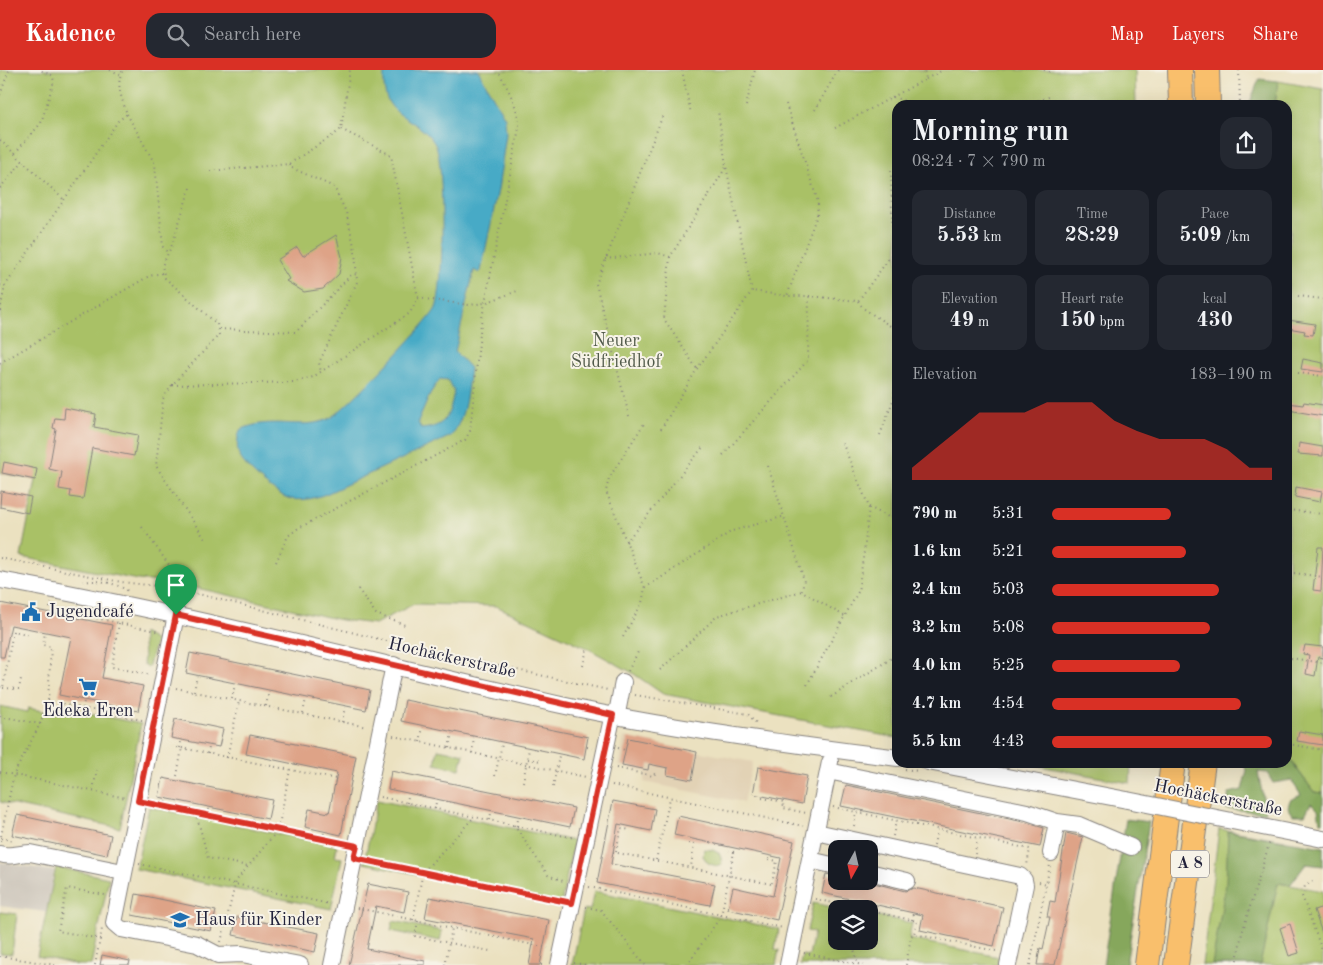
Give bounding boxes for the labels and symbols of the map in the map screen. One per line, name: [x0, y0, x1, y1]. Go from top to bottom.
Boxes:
park label: Neuer Südfriedhof: [571, 332, 662, 371]
pin: [155, 564, 197, 615]
public building icon: Jugendcafé: [20, 601, 42, 623]
place label: Jugendcafé: [46, 603, 133, 621]
street label: Hochäckerstraße: [386, 635, 518, 681]
supermarket icon: Edeka Eren: [77, 676, 99, 698]
place label: Edeka Eren: [42, 702, 134, 720]
street label: Hochäckerstraße: [1152, 777, 1284, 819]
north arrow: [828, 840, 878, 890]
road number: A 8: [1171, 851, 1209, 878]
school or university icon: Haus für Kinder: [169, 909, 191, 931]
place label: Haus für Kinder: [195, 911, 322, 929]

